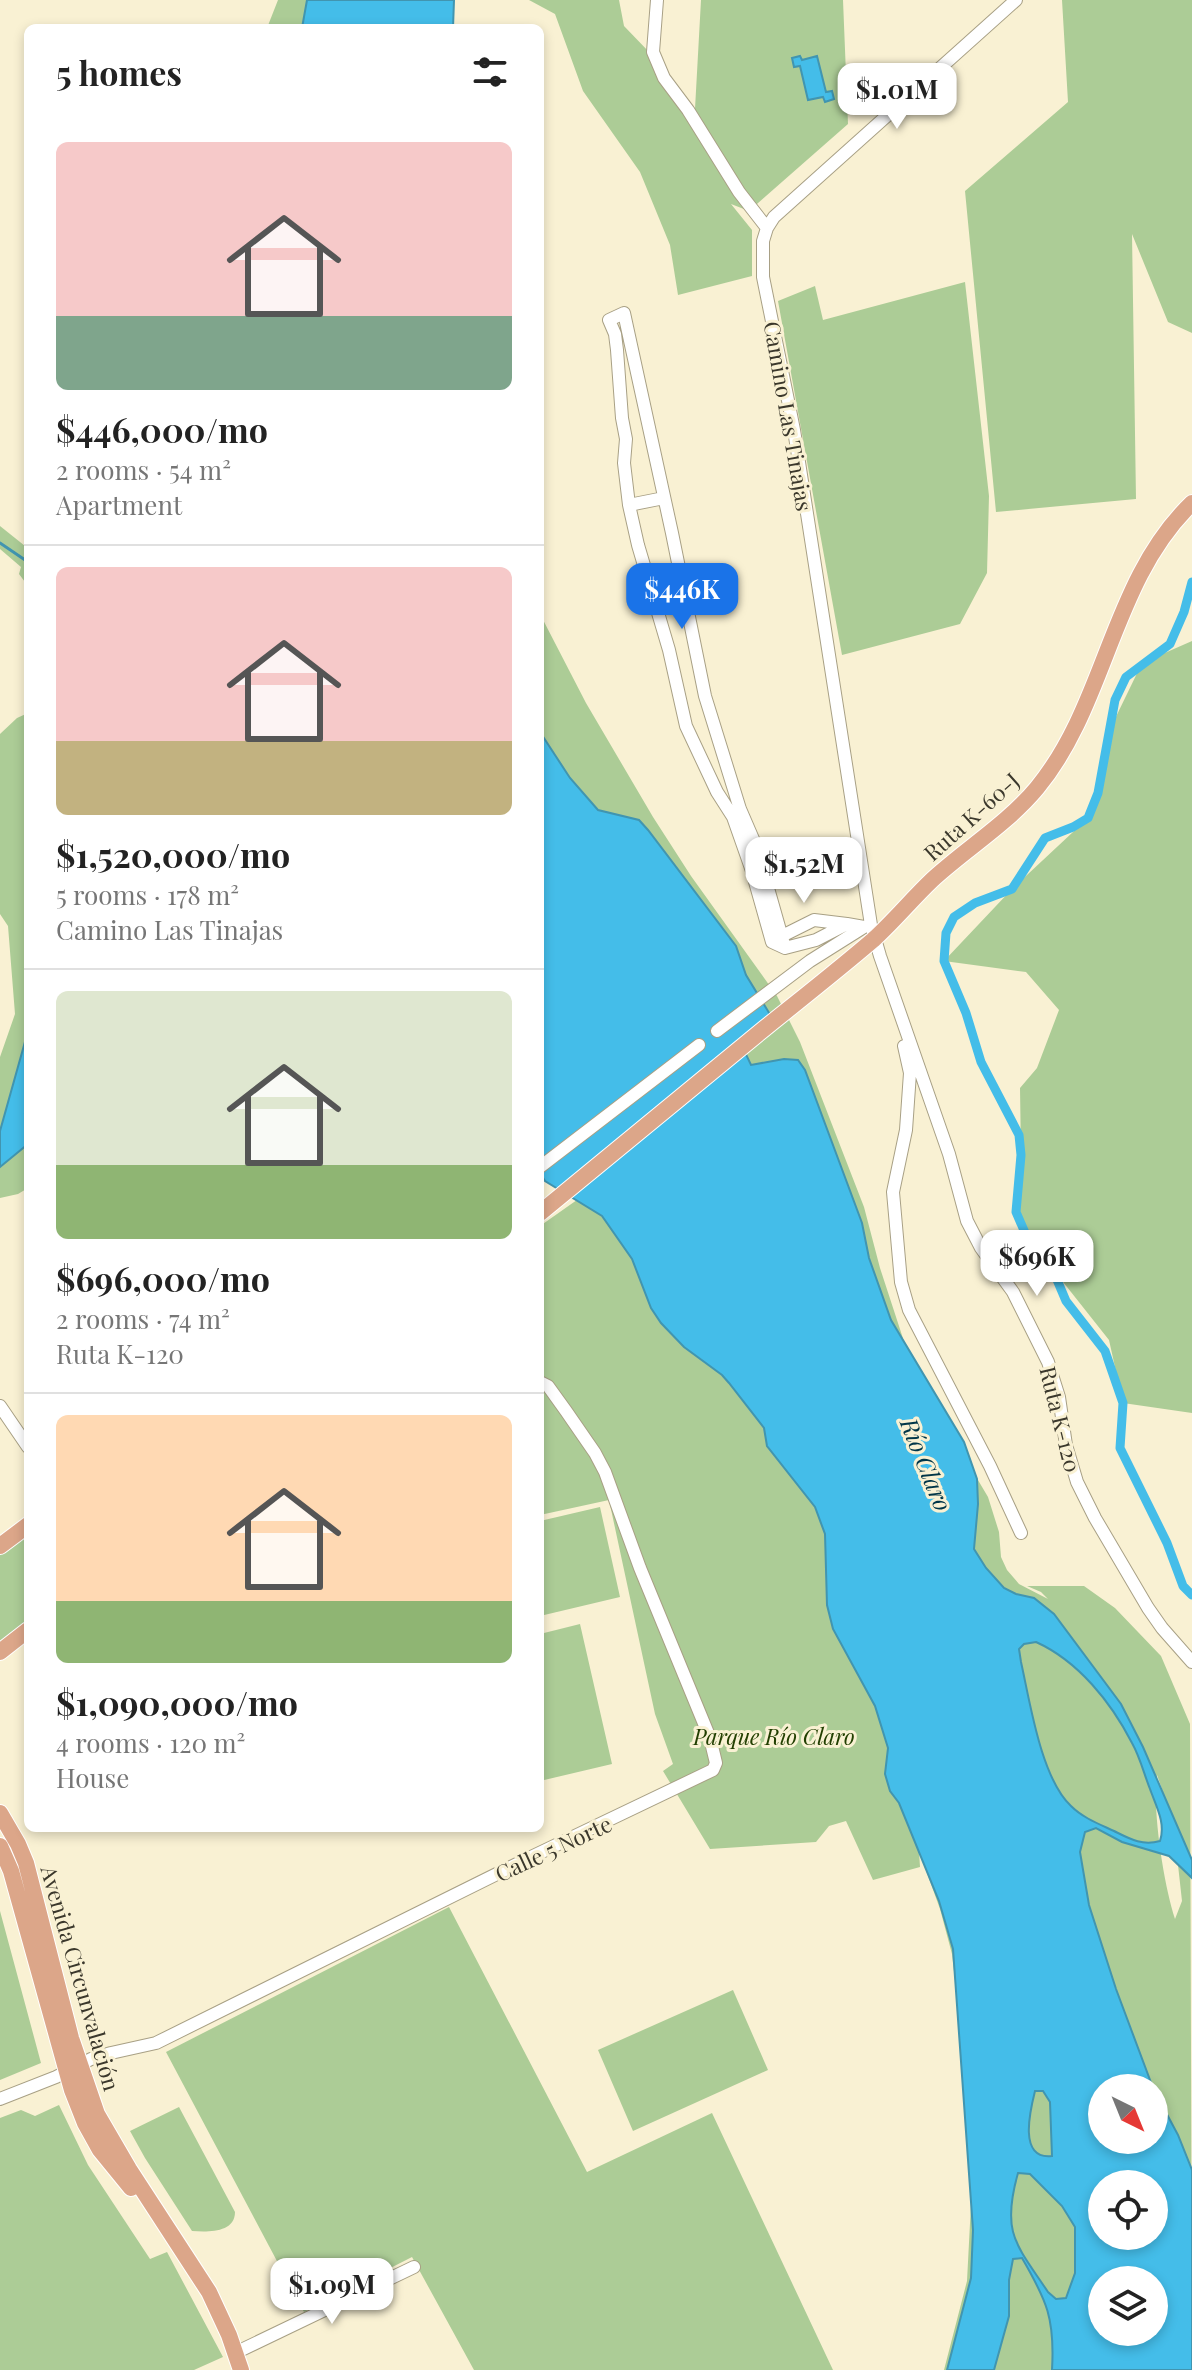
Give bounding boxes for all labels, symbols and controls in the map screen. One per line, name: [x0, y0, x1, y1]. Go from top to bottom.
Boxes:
text: 5 homes: [56, 49, 182, 95]
icon: filters: [468, 50, 512, 94]
pin: $1.01M: [832, 63, 962, 131]
text: $1.01M: [856, 71, 938, 106]
icon: home: [212, 194, 356, 338]
street label: Camino Las Tinajas: [758, 319, 820, 513]
text: $446,000/mo: [56, 406, 268, 452]
text: 2 rooms · 54 m²: [56, 452, 231, 487]
text: Apartment: [56, 487, 182, 522]
pin: $446K: [626, 563, 738, 631]
text: $446K: [644, 571, 720, 606]
icon: home: [212, 619, 356, 763]
street label: Ruta K-60-J: [917, 765, 1025, 867]
text: $1,520,000/mo: [56, 831, 290, 877]
pin: $1.52M: [739, 837, 869, 905]
text: $1.52M: [763, 845, 845, 880]
text: 5 rooms · 178 m²: [56, 877, 239, 912]
text: Camino Las Tinajas: [56, 912, 283, 947]
icon: home: [212, 1043, 356, 1187]
pin: $696K: [981, 1230, 1093, 1298]
text: $696K: [998, 1238, 1076, 1273]
text: $696,000/mo: [56, 1255, 270, 1301]
text: 2 rooms · 74 m²: [56, 1301, 230, 1336]
text: Ruta K-120: [56, 1336, 184, 1371]
street label: Ruta K-120: [1033, 1363, 1089, 1475]
water label: Río Claro: [893, 1412, 960, 1515]
icon: home: [212, 1467, 356, 1611]
text: $1,090,000/mo: [56, 1679, 298, 1725]
park label: Parque Río Claro: [692, 1721, 855, 1751]
text: 4 rooms · 120 m²: [56, 1725, 245, 1760]
text: House: [56, 1760, 129, 1795]
street label: Calle 5 Norte: [490, 1808, 616, 1888]
street label: Avenida Circunvalación: [34, 1861, 127, 2094]
north arrow: [1088, 2074, 1168, 2154]
map controls: [1088, 2074, 1168, 2346]
button: locate: [1088, 2170, 1168, 2250]
pin: $1.09M: [267, 2258, 397, 2326]
text: $1.09M: [288, 2266, 376, 2301]
button: layers: [1088, 2266, 1168, 2346]

